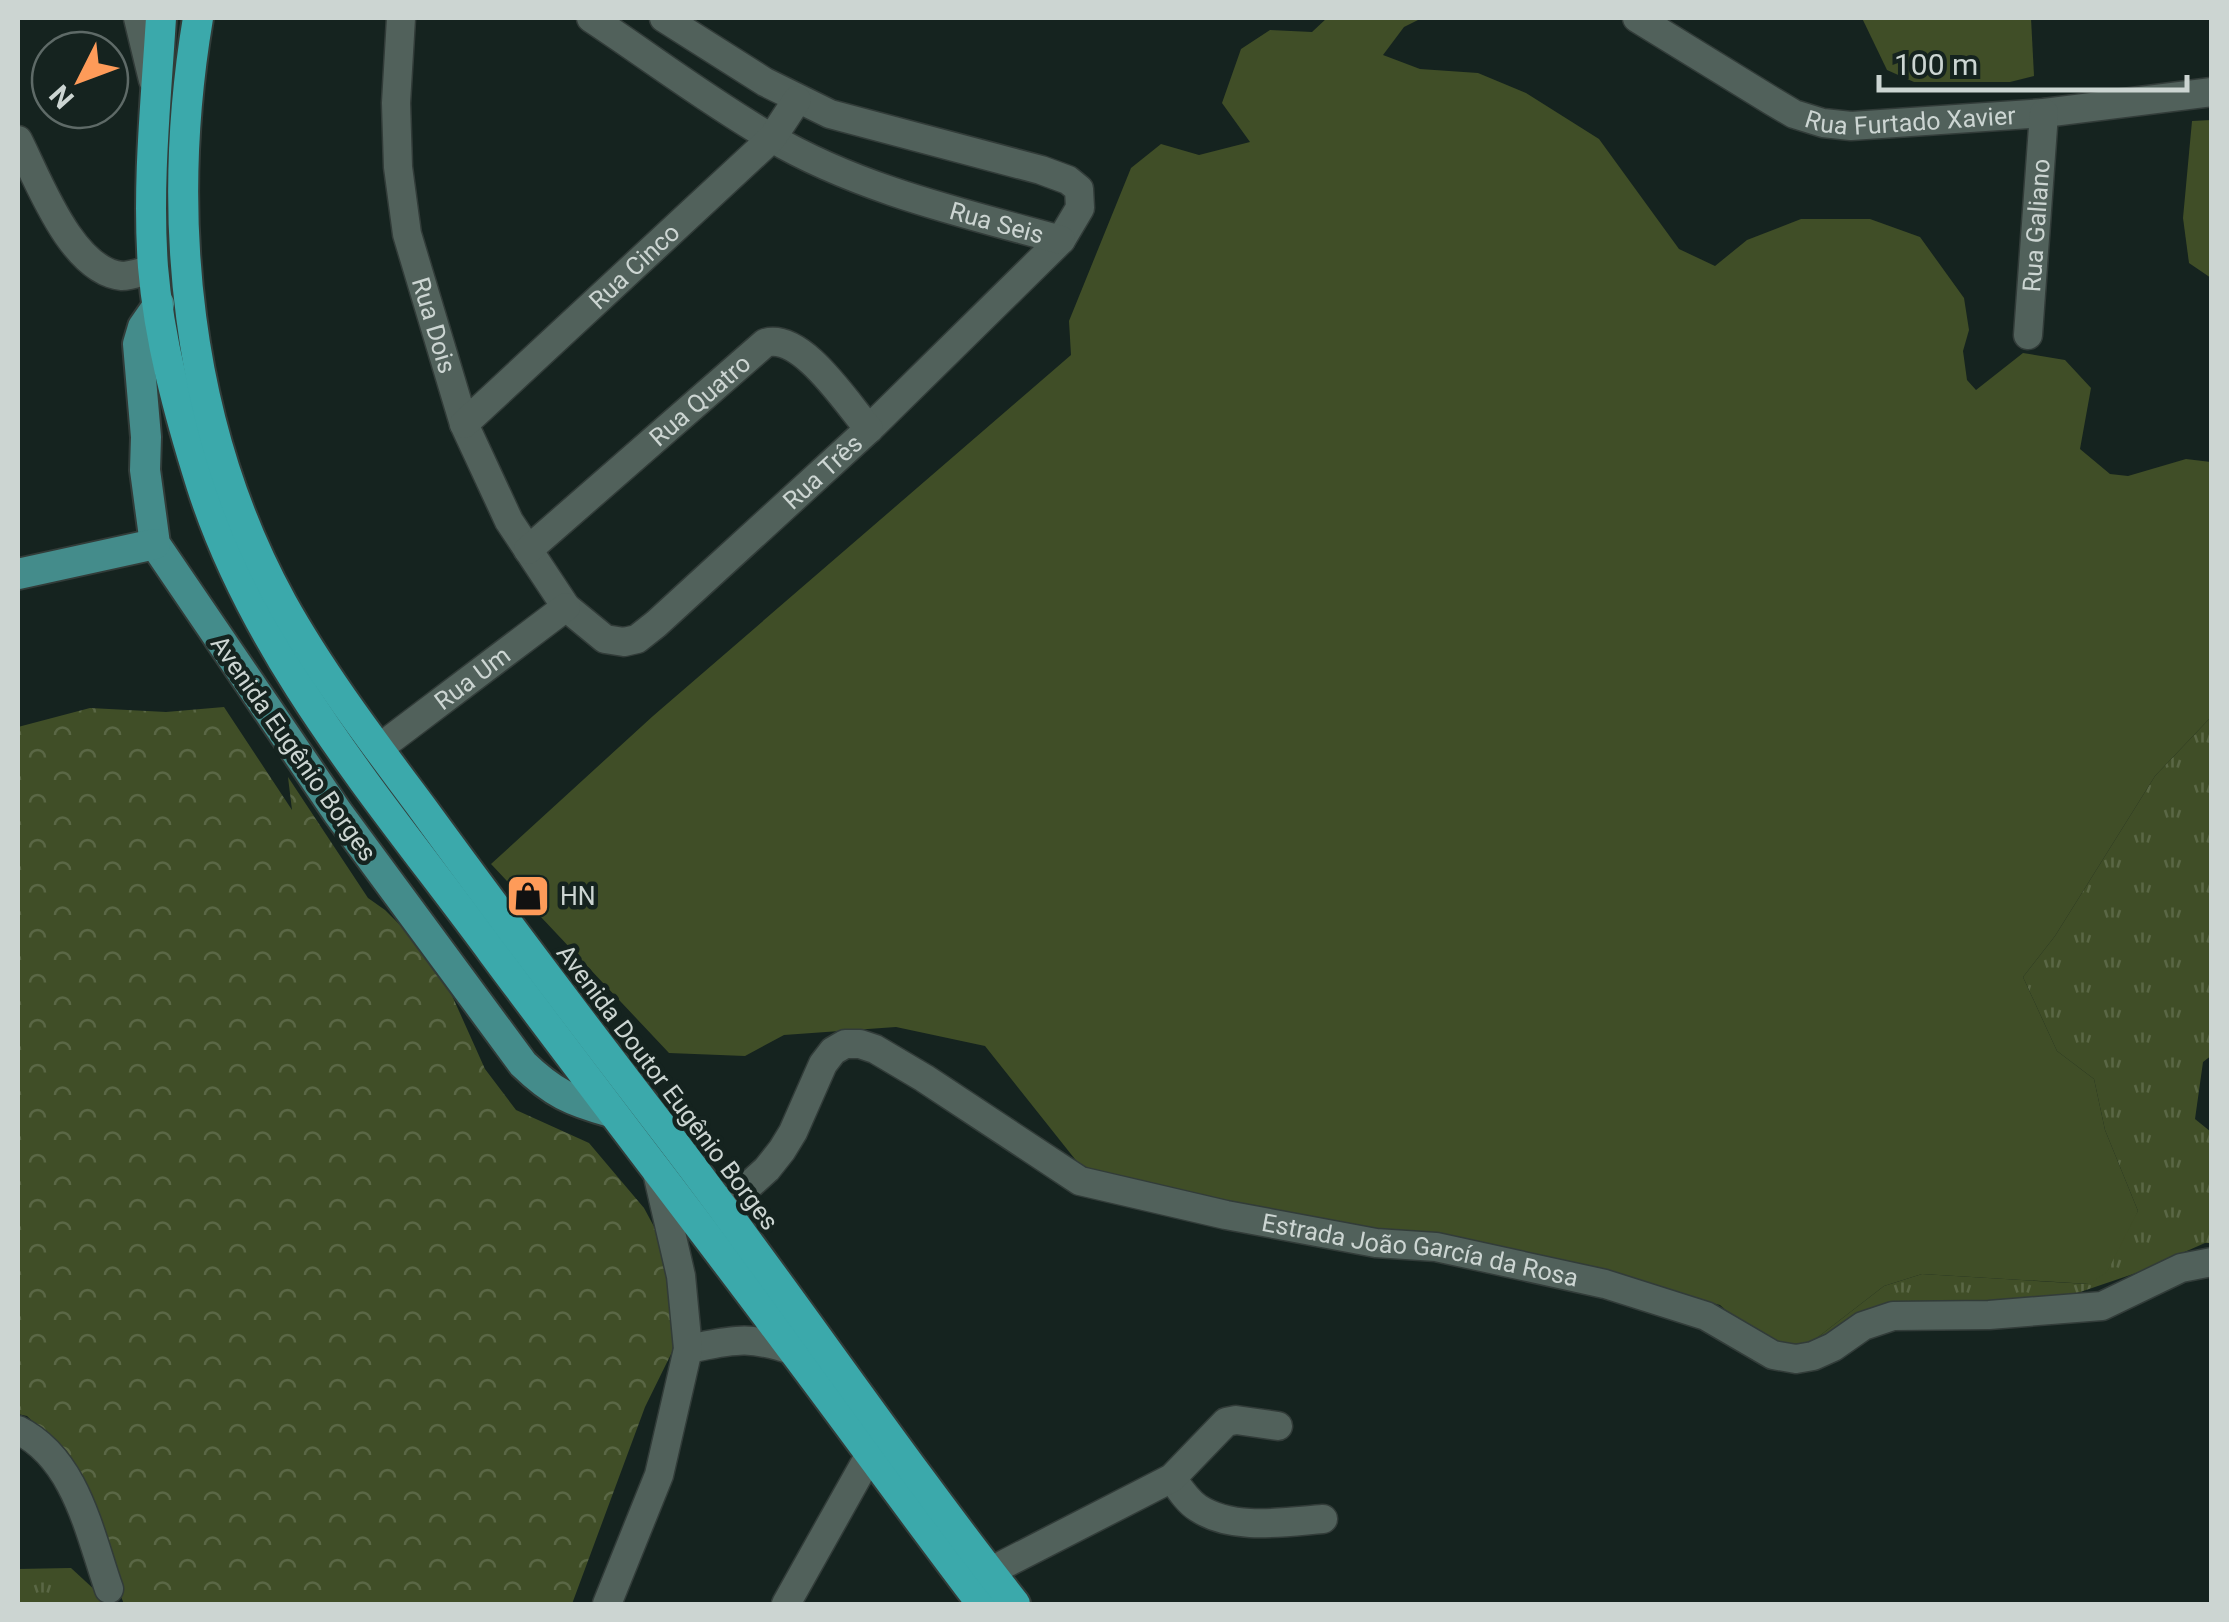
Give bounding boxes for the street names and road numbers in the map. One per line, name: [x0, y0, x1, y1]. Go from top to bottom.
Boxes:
street label: Rua Furtado Xavier: [1802, 101, 2017, 141]
street label: Rua Galiano: [2017, 158, 2056, 293]
street label: Rua Seis: [946, 196, 1047, 250]
street label: Rua Cinco: [583, 218, 685, 315]
street label: Rua Dois: [406, 274, 462, 377]
street label: Rua Quatro: [644, 349, 756, 452]
street label: Rua Três: [777, 429, 868, 516]
street label: Avenida Eugênio Borges: [205, 630, 382, 867]
street label: Rua Um: [429, 640, 516, 716]
street label: Avenida Doutor Eugênio Borges: [551, 939, 784, 1236]
street label: Estrada João García da Rosa: [1260, 1208, 1581, 1293]

